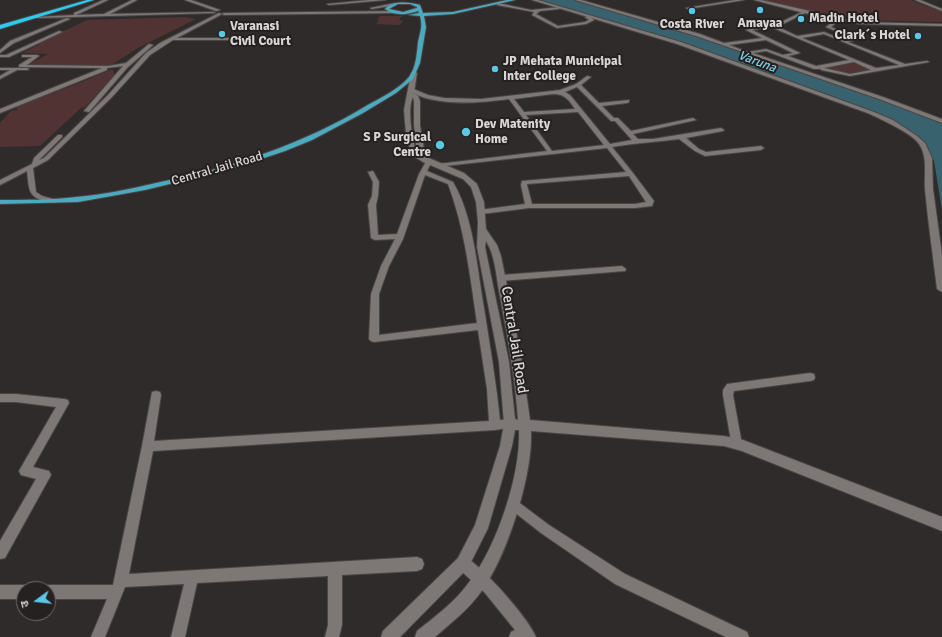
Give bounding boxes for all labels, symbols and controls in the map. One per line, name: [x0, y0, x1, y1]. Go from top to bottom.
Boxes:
marker: Amayaa: [755, 5, 765, 15]
marker: Costa River: [687, 6, 697, 16]
place label: Madin Hotel: [809, 11, 878, 27]
marker: Madin Hotel: [796, 14, 806, 24]
place label: Amayaa: [738, 16, 782, 32]
place label: Costa River: [660, 17, 724, 33]
place label: Varanasi Civil Court: [230, 19, 291, 50]
place label: Clark´s Hotel: [835, 28, 910, 44]
marker: Varanasi Civil Court: [217, 29, 227, 39]
marker: Clark´s Hotel: [913, 31, 923, 41]
water label: Varuna: [736, 48, 778, 76]
place label: JP Mehata Municipal Inter College: [503, 54, 622, 85]
marker: JP Mehata Municipal Inter College: [490, 64, 500, 74]
place label: Dev Matenity Home: [475, 117, 550, 148]
marker: Dev Matenity Home: [460, 126, 472, 138]
place label: S P Surgical Centre: [363, 130, 431, 161]
marker: S P Surgical Centre: [434, 139, 446, 151]
street label: Central Jail Road: [170, 149, 264, 189]
street label: Central Jail Road: [497, 285, 531, 395]
north arrow: [16, 581, 56, 621]
text: उ: [18, 599, 32, 609]

